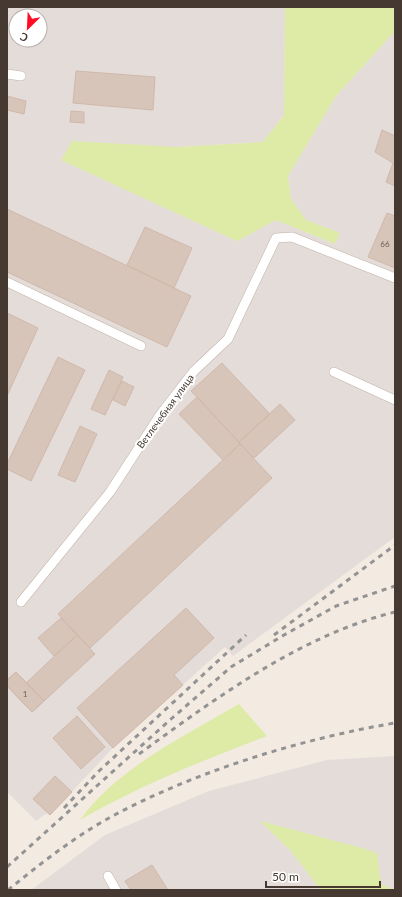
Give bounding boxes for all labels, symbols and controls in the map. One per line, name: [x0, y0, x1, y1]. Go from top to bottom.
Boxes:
north arrow: [8, 8, 48, 48]
text: С: [17, 30, 30, 45]
house number: 66: [380, 239, 390, 249]
street label: Ветлечебная улица: [134, 371, 196, 451]
house number: 1: [23, 689, 28, 699]
scale bar: [266, 863, 380, 889]
text: 50 m: [272, 869, 299, 884]

